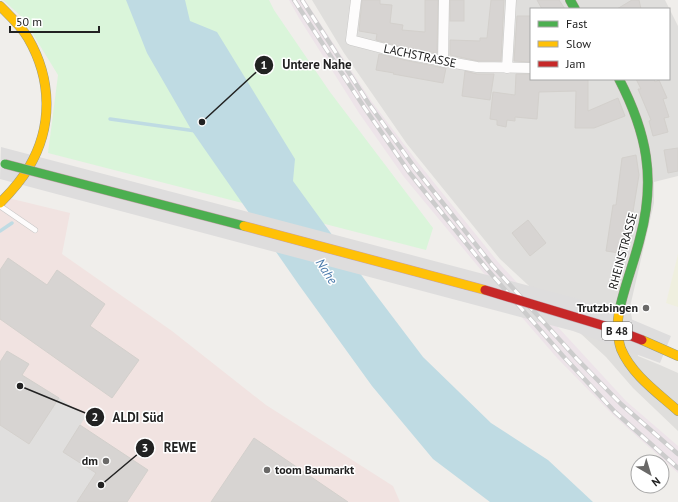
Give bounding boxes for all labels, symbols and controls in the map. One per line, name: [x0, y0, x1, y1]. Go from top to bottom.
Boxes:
scale bar: [10, 8, 99, 34]
legend: [530, 8, 670, 80]
text: 50 m: [16, 14, 42, 29]
text: Fast: [566, 16, 587, 31]
text: Slow: [566, 36, 591, 51]
street label: LACHSTRASSE: [382, 40, 458, 71]
callout: Untere Nahe: [254, 52, 359, 77]
text: Untere Nahe: [282, 56, 352, 73]
text: Jam: [565, 56, 585, 71]
text: 1: [261, 57, 267, 72]
street label: RHEINSTRASSE: [605, 211, 640, 291]
water label: Nahe: [312, 255, 341, 287]
place label: Trutzbingen: [577, 300, 638, 315]
marker: Trutzbingen: [641, 303, 651, 313]
road number: B 48: [602, 322, 632, 340]
callout: ALDI Süd: [85, 405, 172, 430]
text: 2: [92, 409, 98, 424]
text: ALDI Süd: [113, 409, 163, 426]
callout: REWE: [135, 435, 204, 460]
text: REWE: [164, 439, 197, 456]
text: 3: [142, 440, 148, 455]
place label: dm: [82, 453, 98, 468]
north arrow: [630, 454, 670, 494]
marker: dm: [101, 456, 111, 466]
place label: toom Baumarkt: [275, 462, 355, 477]
marker: toom Baumarkt: [262, 465, 272, 475]
text: N: [649, 474, 663, 490]

